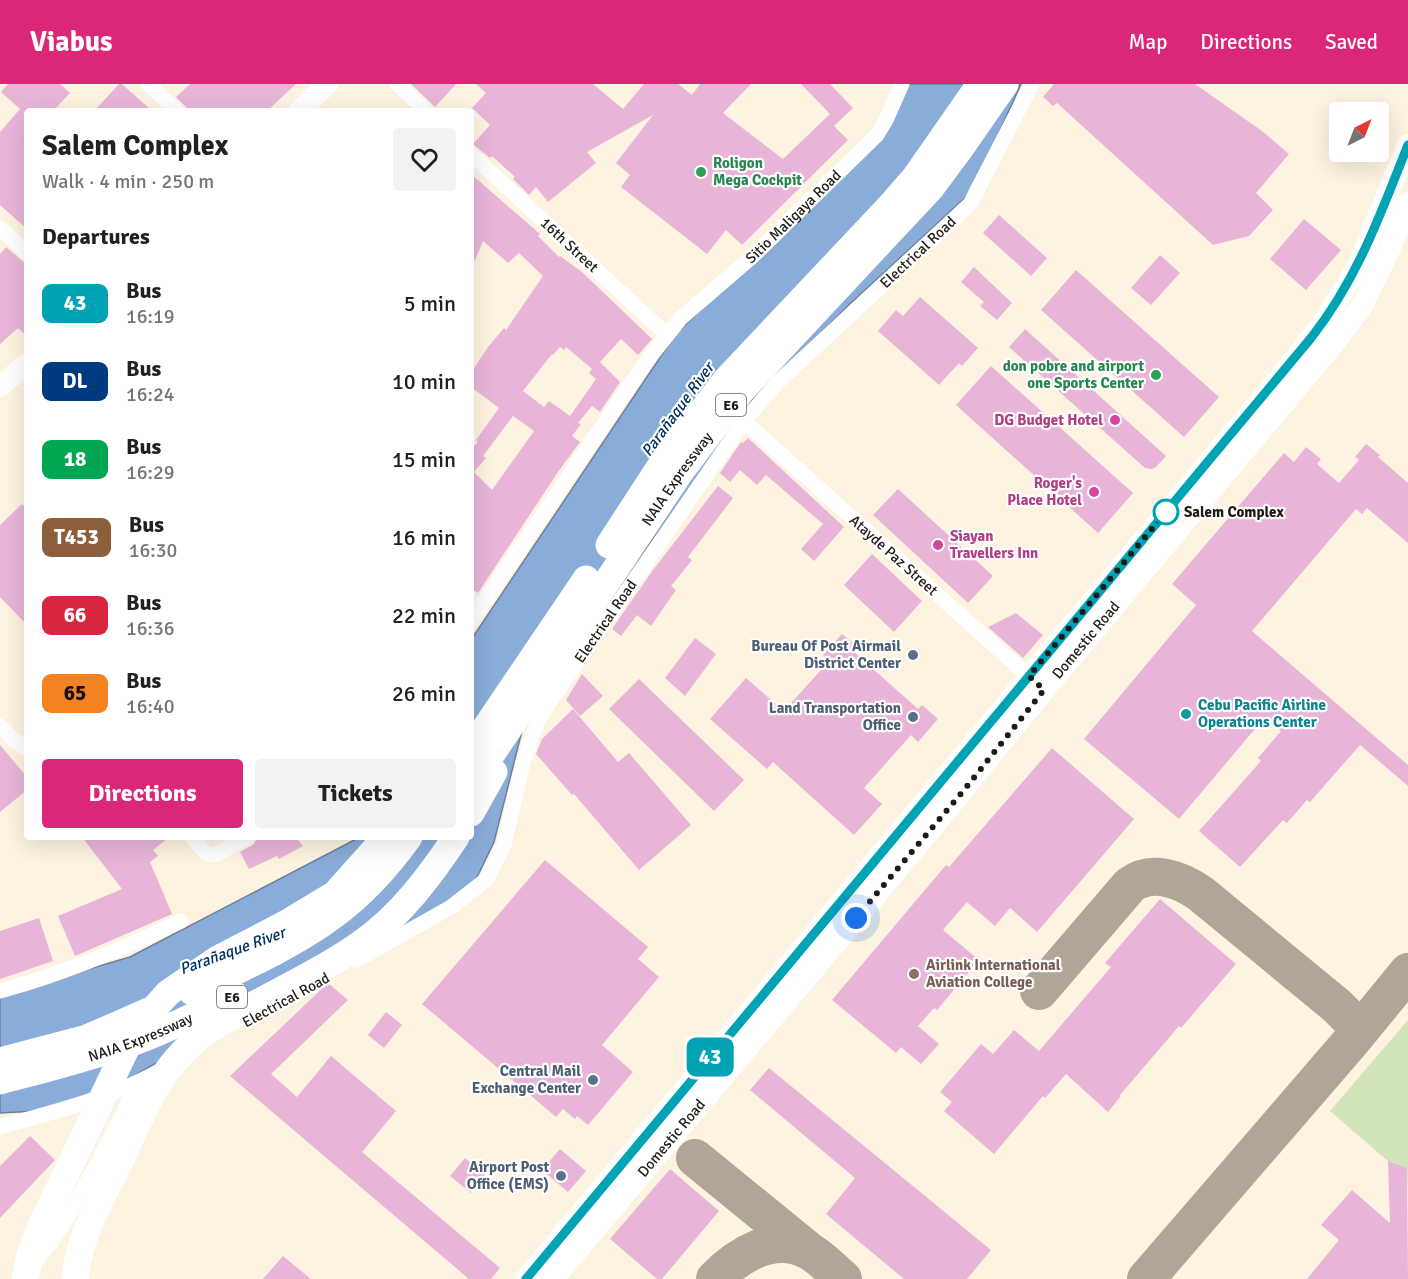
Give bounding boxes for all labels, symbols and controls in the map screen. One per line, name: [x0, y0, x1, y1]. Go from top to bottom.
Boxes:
text: Viabus: [30, 25, 112, 59]
text: Map: [1129, 29, 1167, 55]
text: Directions: [1200, 29, 1292, 55]
text: Saved: [1325, 29, 1378, 55]
north arrow: [1329, 102, 1389, 162]
map controls: [1329, 102, 1389, 162]
button: heart: [393, 128, 456, 191]
text: Salem Complex: [42, 129, 228, 163]
place label: Roligon Mega Cockpit: [713, 154, 802, 189]
marker: Roligon Mega Cockpit: [694, 165, 708, 179]
street label: Sitio Maligaya Road: [742, 166, 845, 267]
text: Walk · 4 min · 250 m: [42, 169, 214, 194]
street label: Electrical Road: [876, 213, 960, 292]
street label: 16th Street: [537, 214, 602, 276]
text: Departures: [42, 223, 150, 250]
text: Bus: [126, 277, 161, 304]
text: 43: [64, 290, 86, 316]
text: 5 min: [404, 290, 456, 317]
text: 16:19: [126, 304, 175, 329]
text: Bus: [126, 355, 161, 382]
water label: Parañaque River: [637, 357, 720, 460]
place label: don pobre and airport one Sports Center: [1003, 357, 1144, 392]
text: DL: [63, 368, 88, 394]
text: 10 min: [392, 368, 456, 395]
marker: don pobre and airport one Sports Center: [1149, 368, 1163, 382]
text: 16:24: [126, 382, 175, 407]
road number: E6: [716, 394, 746, 416]
place label: DG Budget Hotel: [994, 411, 1103, 429]
marker: DG Budget Hotel: [1108, 413, 1122, 427]
street label: NAIA Expressway: [638, 428, 716, 529]
text: Bus: [126, 433, 161, 460]
text: 18: [64, 446, 86, 472]
text: 15 min: [392, 446, 456, 473]
text: 16:29: [126, 460, 175, 485]
place label: Roger's Place Hotel: [1007, 474, 1082, 509]
marker: Roger's Place Hotel: [1087, 485, 1101, 499]
marker: Salem Complex: [1153, 499, 1179, 525]
place label: Salem Complex: [1184, 503, 1285, 521]
text: Bus: [129, 511, 164, 538]
street label: Atayde Paz Street: [846, 511, 941, 599]
text: T453: [54, 524, 99, 550]
text: 16 min: [392, 524, 456, 551]
place label: Siayan Travellers Inn: [950, 527, 1038, 562]
text: 16:30: [129, 538, 177, 563]
marker: Siayan Travellers Inn: [931, 538, 945, 552]
street label: Electrical Road: [571, 576, 641, 666]
text: Bus: [126, 589, 161, 616]
street label: Domestic Road: [1048, 598, 1123, 682]
text: 66: [64, 602, 86, 628]
text: 22 min: [392, 602, 456, 629]
text: 16:36: [126, 616, 175, 641]
place label: Bureau Of Post Airmail District Center: [751, 637, 901, 672]
marker: Bureau Of Post Airmail District Center: [906, 648, 920, 662]
text: Bus: [126, 667, 161, 694]
text: 65: [64, 680, 86, 706]
text: 26 min: [392, 680, 456, 707]
text: 16:40: [126, 694, 175, 719]
place label: Cebu Pacific Airline Operations Center: [1198, 696, 1326, 731]
place label: Land Transportation Office: [769, 699, 901, 734]
marker: Cebu Pacific Airline Operations Center: [1179, 707, 1193, 721]
marker: Land Transportation Office: [906, 710, 920, 724]
button: Directions: [42, 759, 243, 828]
button: Tickets: [255, 759, 456, 828]
your location: [841, 903, 871, 933]
water label: Parañaque River: [177, 922, 290, 979]
place label: Airlink International Aviation College: [926, 956, 1061, 991]
marker: Airlink International Aviation College: [907, 967, 921, 981]
street label: Electrical Road: [239, 969, 333, 1031]
road number: E6: [217, 986, 247, 1008]
street label: NAIA Expressway: [86, 1009, 195, 1066]
line badge: 43: [683, 1038, 737, 1076]
text: 43: [699, 1044, 721, 1070]
place label: Central Mail Exchange Center: [472, 1062, 581, 1097]
marker: Central Mail Exchange Center: [586, 1073, 600, 1087]
street label: Domestic Road: [634, 1096, 709, 1181]
place label: Airport Post Office (EMS): [467, 1158, 549, 1193]
marker: Airport Post Office (EMS): [554, 1169, 568, 1183]

